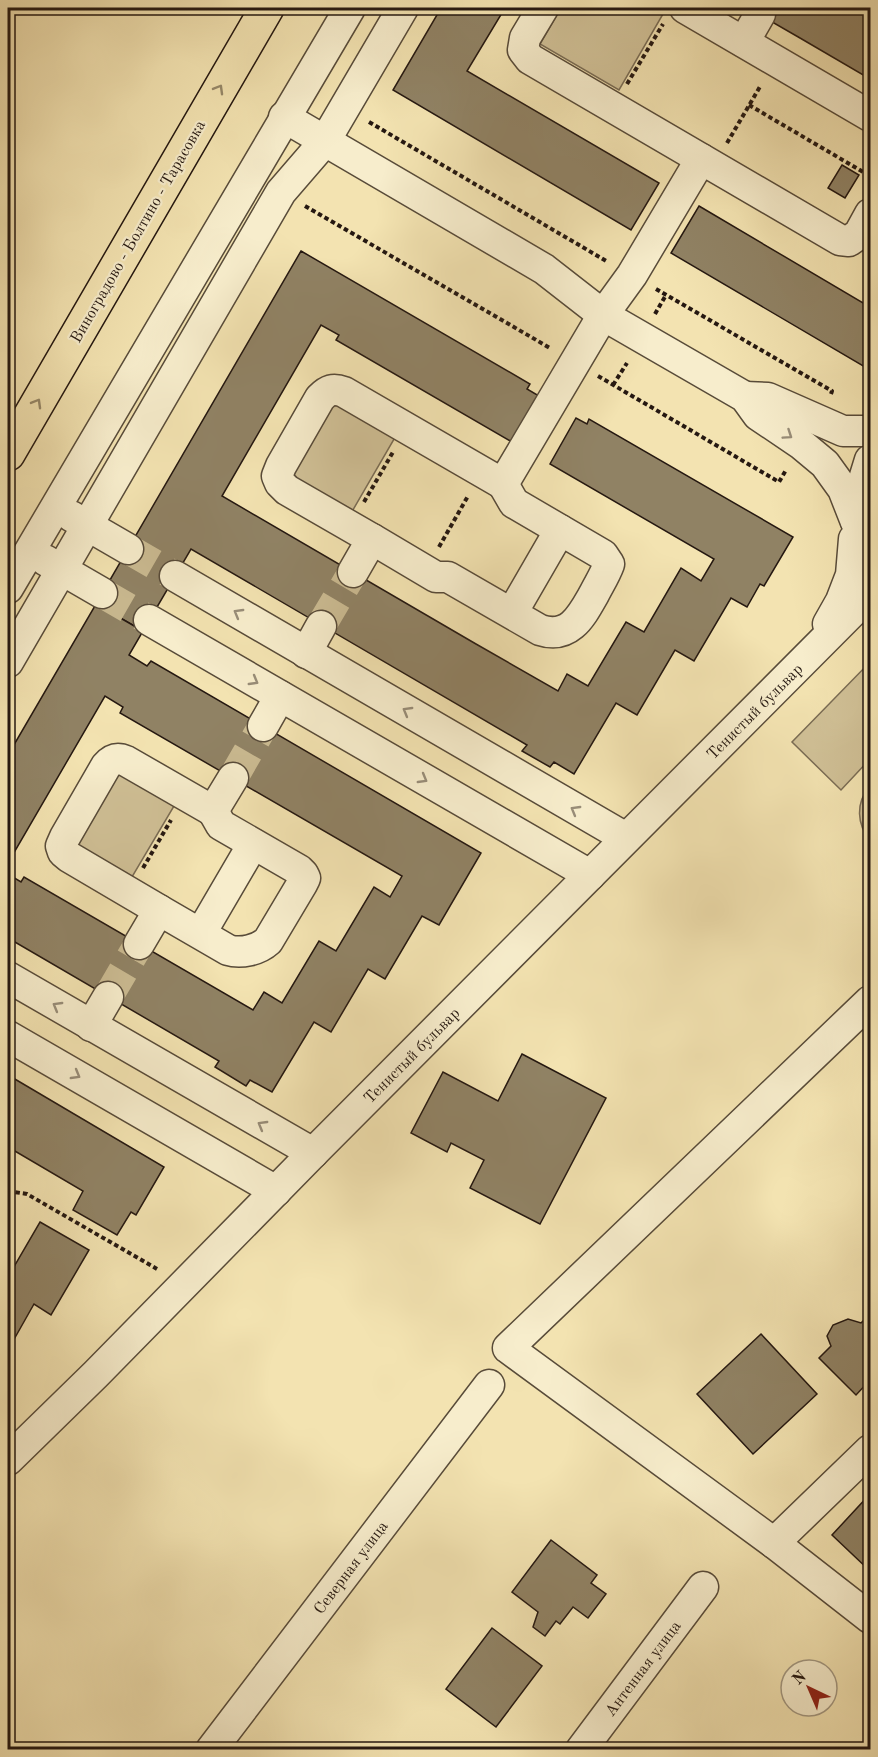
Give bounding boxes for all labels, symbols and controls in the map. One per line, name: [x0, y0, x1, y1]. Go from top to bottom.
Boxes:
one-way arrow: [212, 85, 224, 96]
street label: Виноградово - Болтино - Тарасовка: [68, 118, 209, 346]
one-way arrow: [30, 399, 41, 409]
one-way arrow: [781, 428, 792, 439]
one-way arrow: [234, 609, 244, 621]
street label: Тенистый бульвар: [704, 661, 806, 763]
one-way arrow: [248, 674, 259, 686]
one-way arrow: [403, 707, 413, 719]
one-way arrow: [417, 772, 427, 784]
one-way arrow: [571, 805, 581, 817]
one-way arrow: [53, 1001, 63, 1013]
street label: Тенистый бульвар: [361, 1005, 463, 1107]
one-way arrow: [70, 1068, 80, 1080]
one-way arrow: [258, 1121, 268, 1132]
street label: Северная улица: [312, 1519, 392, 1618]
street label: Антенная улица: [603, 1618, 685, 1720]
north arrow: [779, 1658, 839, 1718]
text: N: [790, 1668, 810, 1689]

